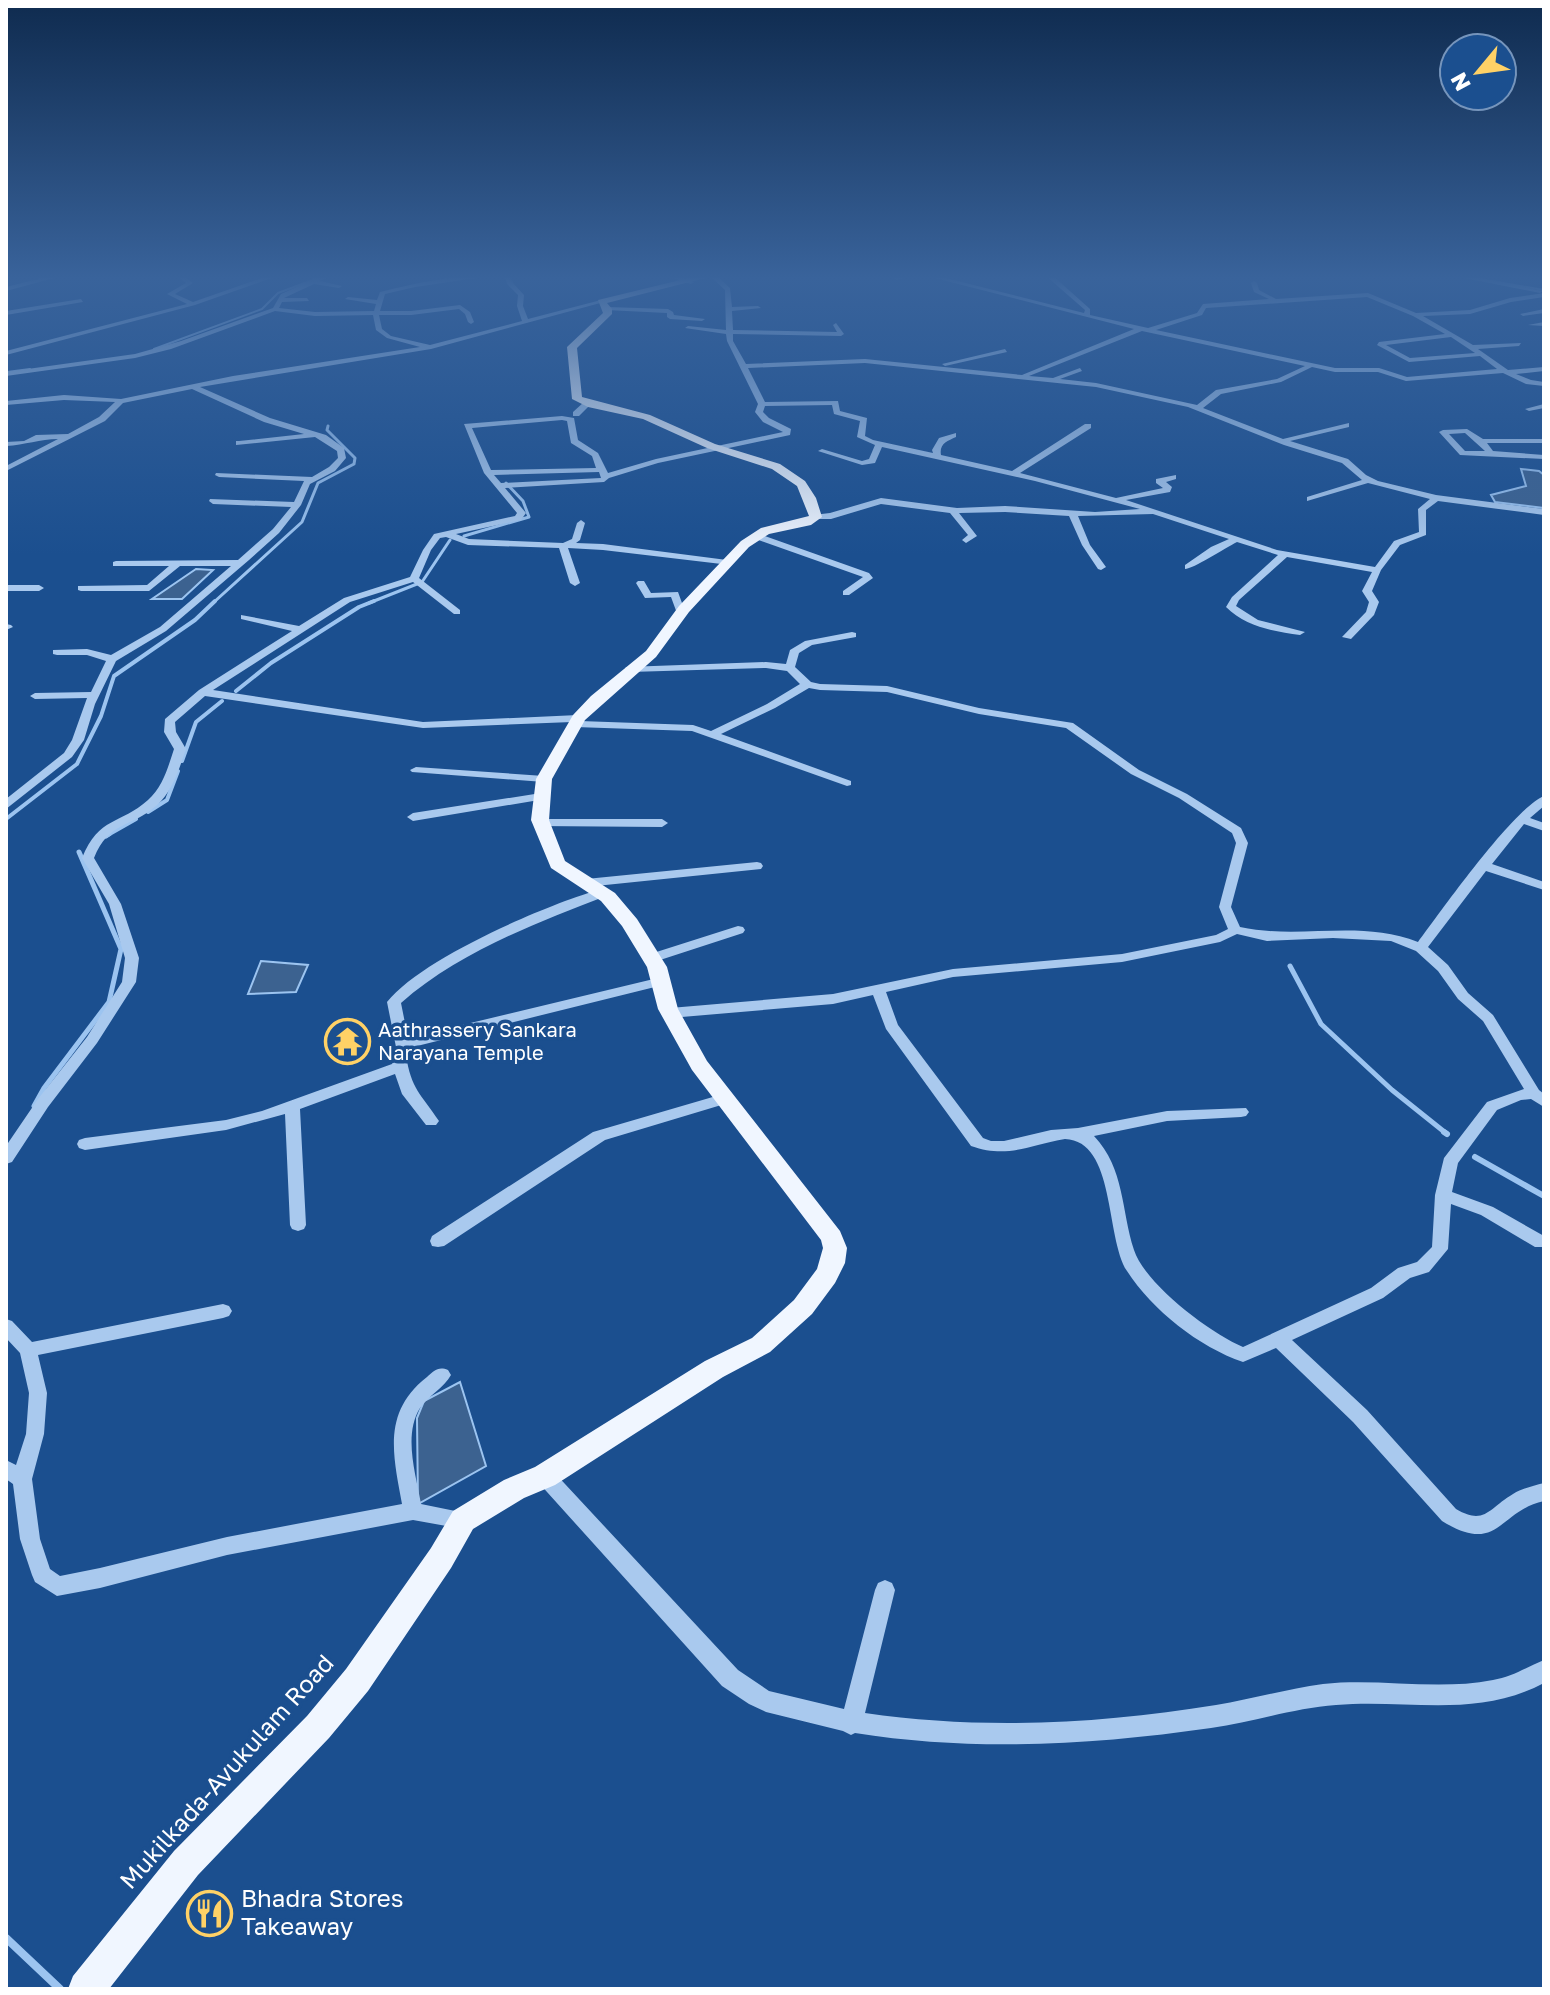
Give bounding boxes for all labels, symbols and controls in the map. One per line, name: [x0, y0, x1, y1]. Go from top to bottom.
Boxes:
north arrow: [1438, 32, 1518, 112]
text: N: [1444, 68, 1476, 96]
place label: Aathrassery Sankara Narayana Temple: [378, 1017, 577, 1064]
temple icon: Aathrassery Sankara Narayana Temple: [323, 1018, 371, 1066]
street label: Mukilkada-Avukulam Road: [113, 1648, 339, 1894]
place label: Bhadra Stores Takeaway: [241, 1883, 403, 1940]
restaurant icon: Bhadra Stores Takeaway: [186, 1889, 234, 1937]

